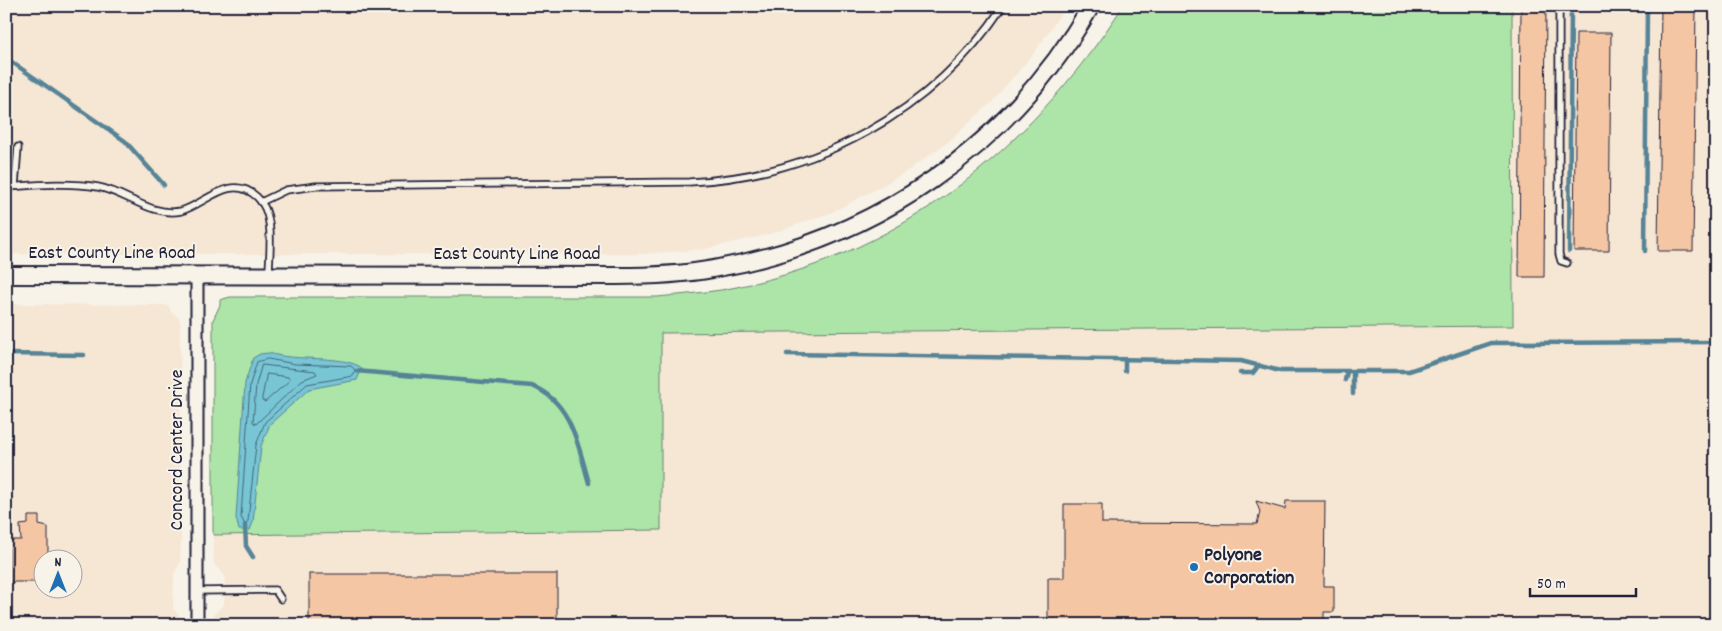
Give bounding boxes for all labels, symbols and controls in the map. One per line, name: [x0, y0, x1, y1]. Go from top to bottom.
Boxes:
street label: East County Line Road: [28, 240, 196, 268]
street label: East County Line Road: [433, 241, 601, 269]
street label: Concord Center Drive: [164, 369, 192, 530]
place label: Polyone Corporation: [1204, 542, 1294, 593]
north arrow: [32, 548, 82, 598]
text: N: [55, 553, 62, 573]
marker: Polyone Corporation: [1188, 561, 1200, 573]
scale bar: [1530, 566, 1636, 598]
text: 50 m: [1537, 574, 1566, 596]

